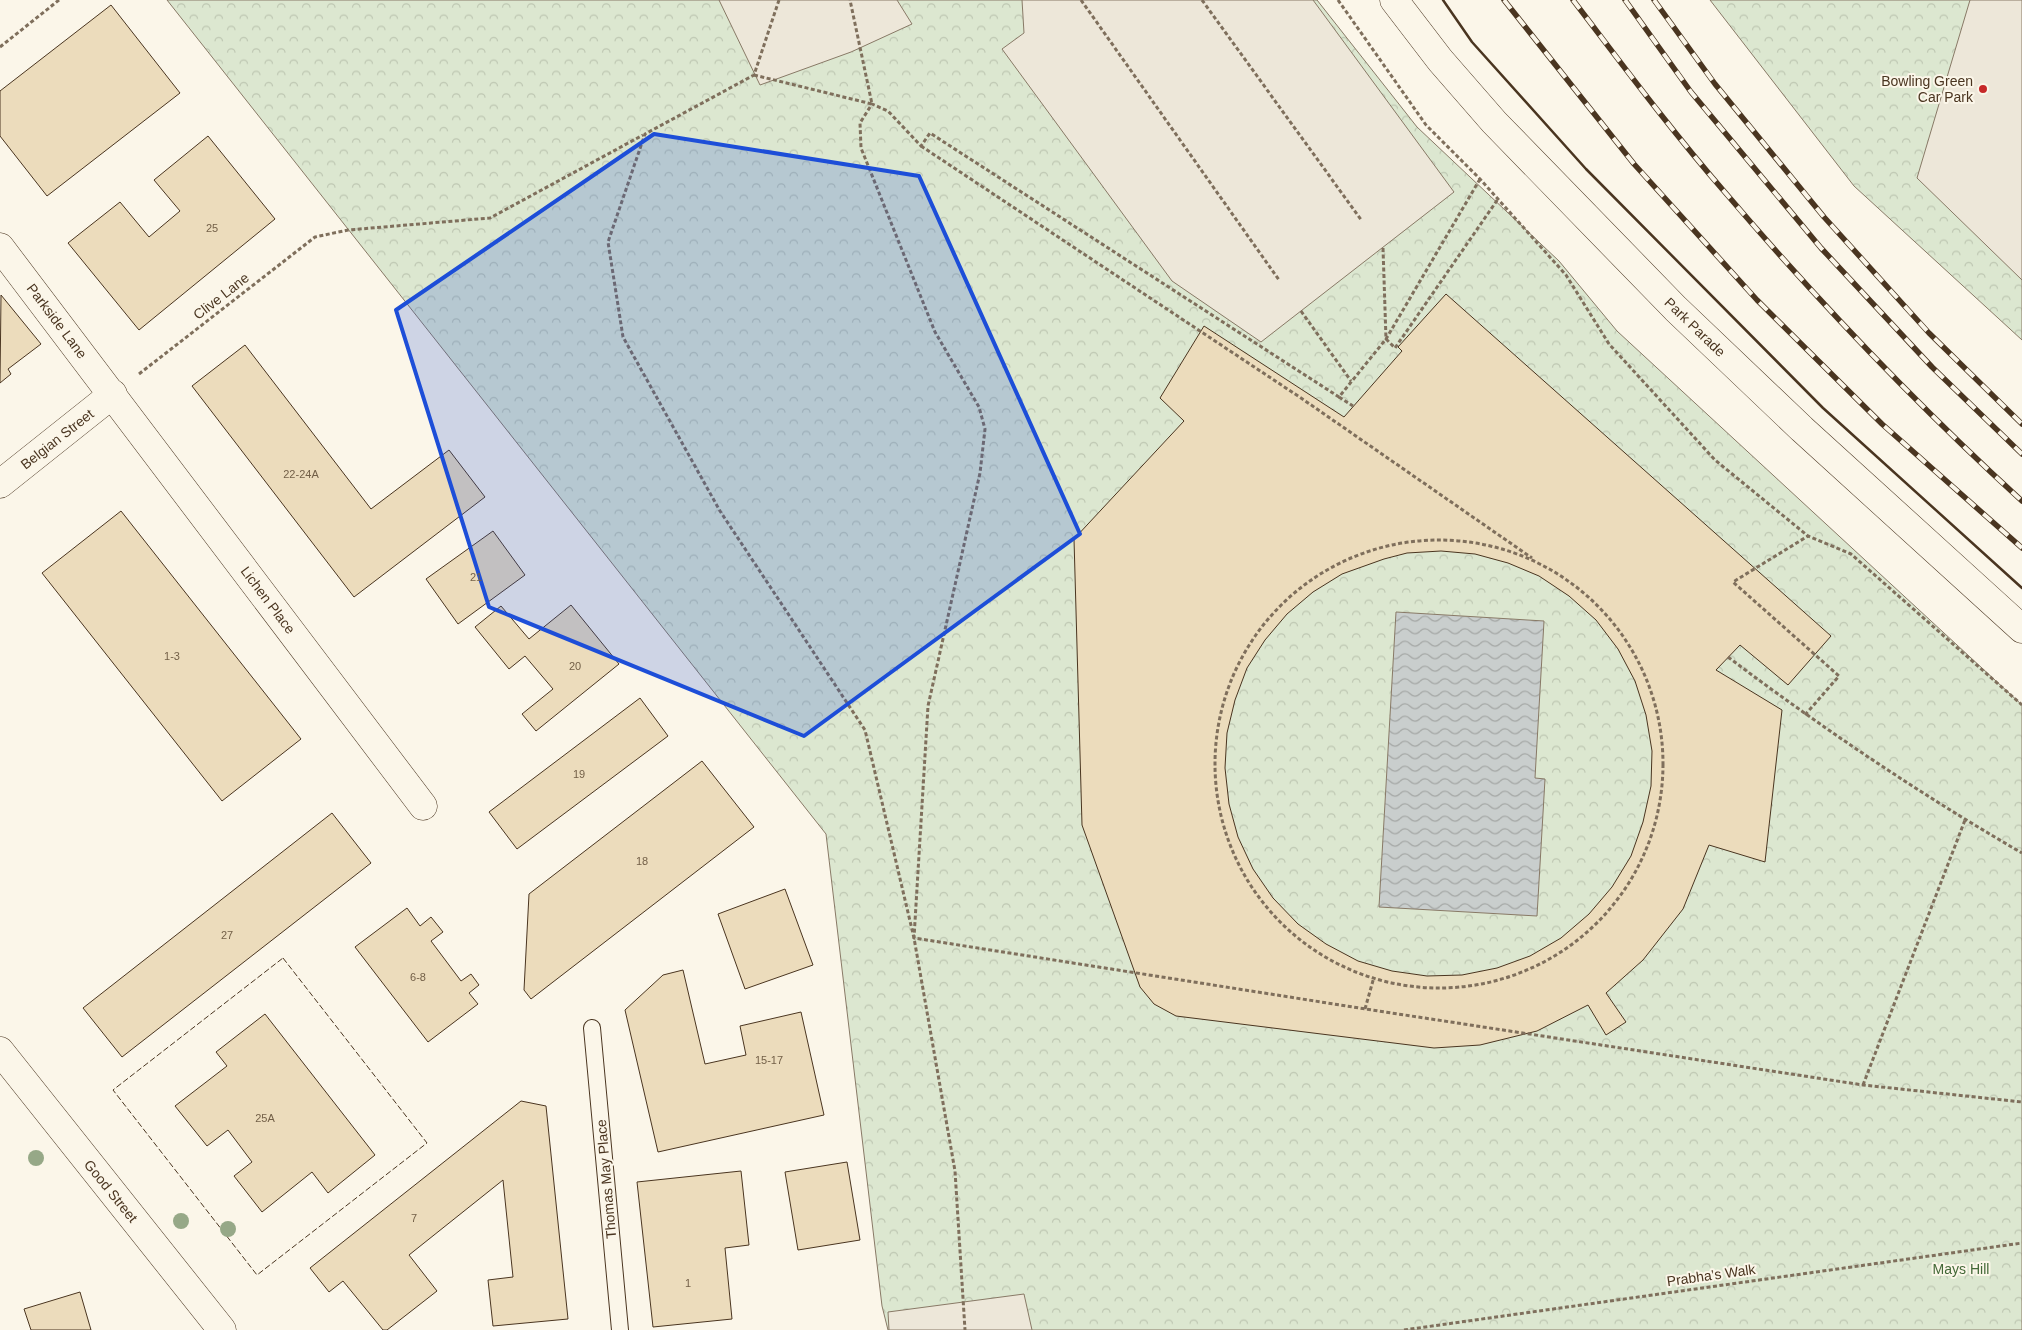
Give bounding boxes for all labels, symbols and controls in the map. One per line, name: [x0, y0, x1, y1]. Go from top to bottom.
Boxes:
place label: Bowling Green Car Park: [1881, 73, 1974, 105]
marker: Bowling Green Car Park: [1977, 83, 1989, 95]
house number: 25: [206, 222, 218, 234]
street label: Clive Lane: [190, 269, 252, 323]
street label: Parkside Lane: [24, 280, 90, 362]
street label: Park Parade: [1661, 294, 1729, 360]
street label: Belgian Street: [17, 406, 97, 472]
house number: 22-24A: [283, 468, 319, 480]
street label: Lichen Place: [237, 563, 299, 637]
house number: 21: [470, 571, 482, 583]
house number: 1-3: [164, 650, 180, 662]
house number: 20: [569, 660, 581, 672]
house number: 19: [573, 768, 585, 780]
house number: 18: [636, 855, 648, 867]
house number: 27: [221, 929, 233, 941]
house number: 6-8: [410, 971, 426, 983]
house number: 15-17: [755, 1054, 783, 1066]
house number: 25A: [255, 1112, 275, 1124]
street label: Thomas May Place: [593, 1118, 619, 1239]
street label: Good Street: [81, 1157, 141, 1225]
house number: 7: [411, 1212, 417, 1224]
street label: Prabha’s Walk: [1666, 1261, 1757, 1289]
park label: Mays Hill: [1933, 1261, 1989, 1277]
house number: 1: [685, 1277, 691, 1289]

